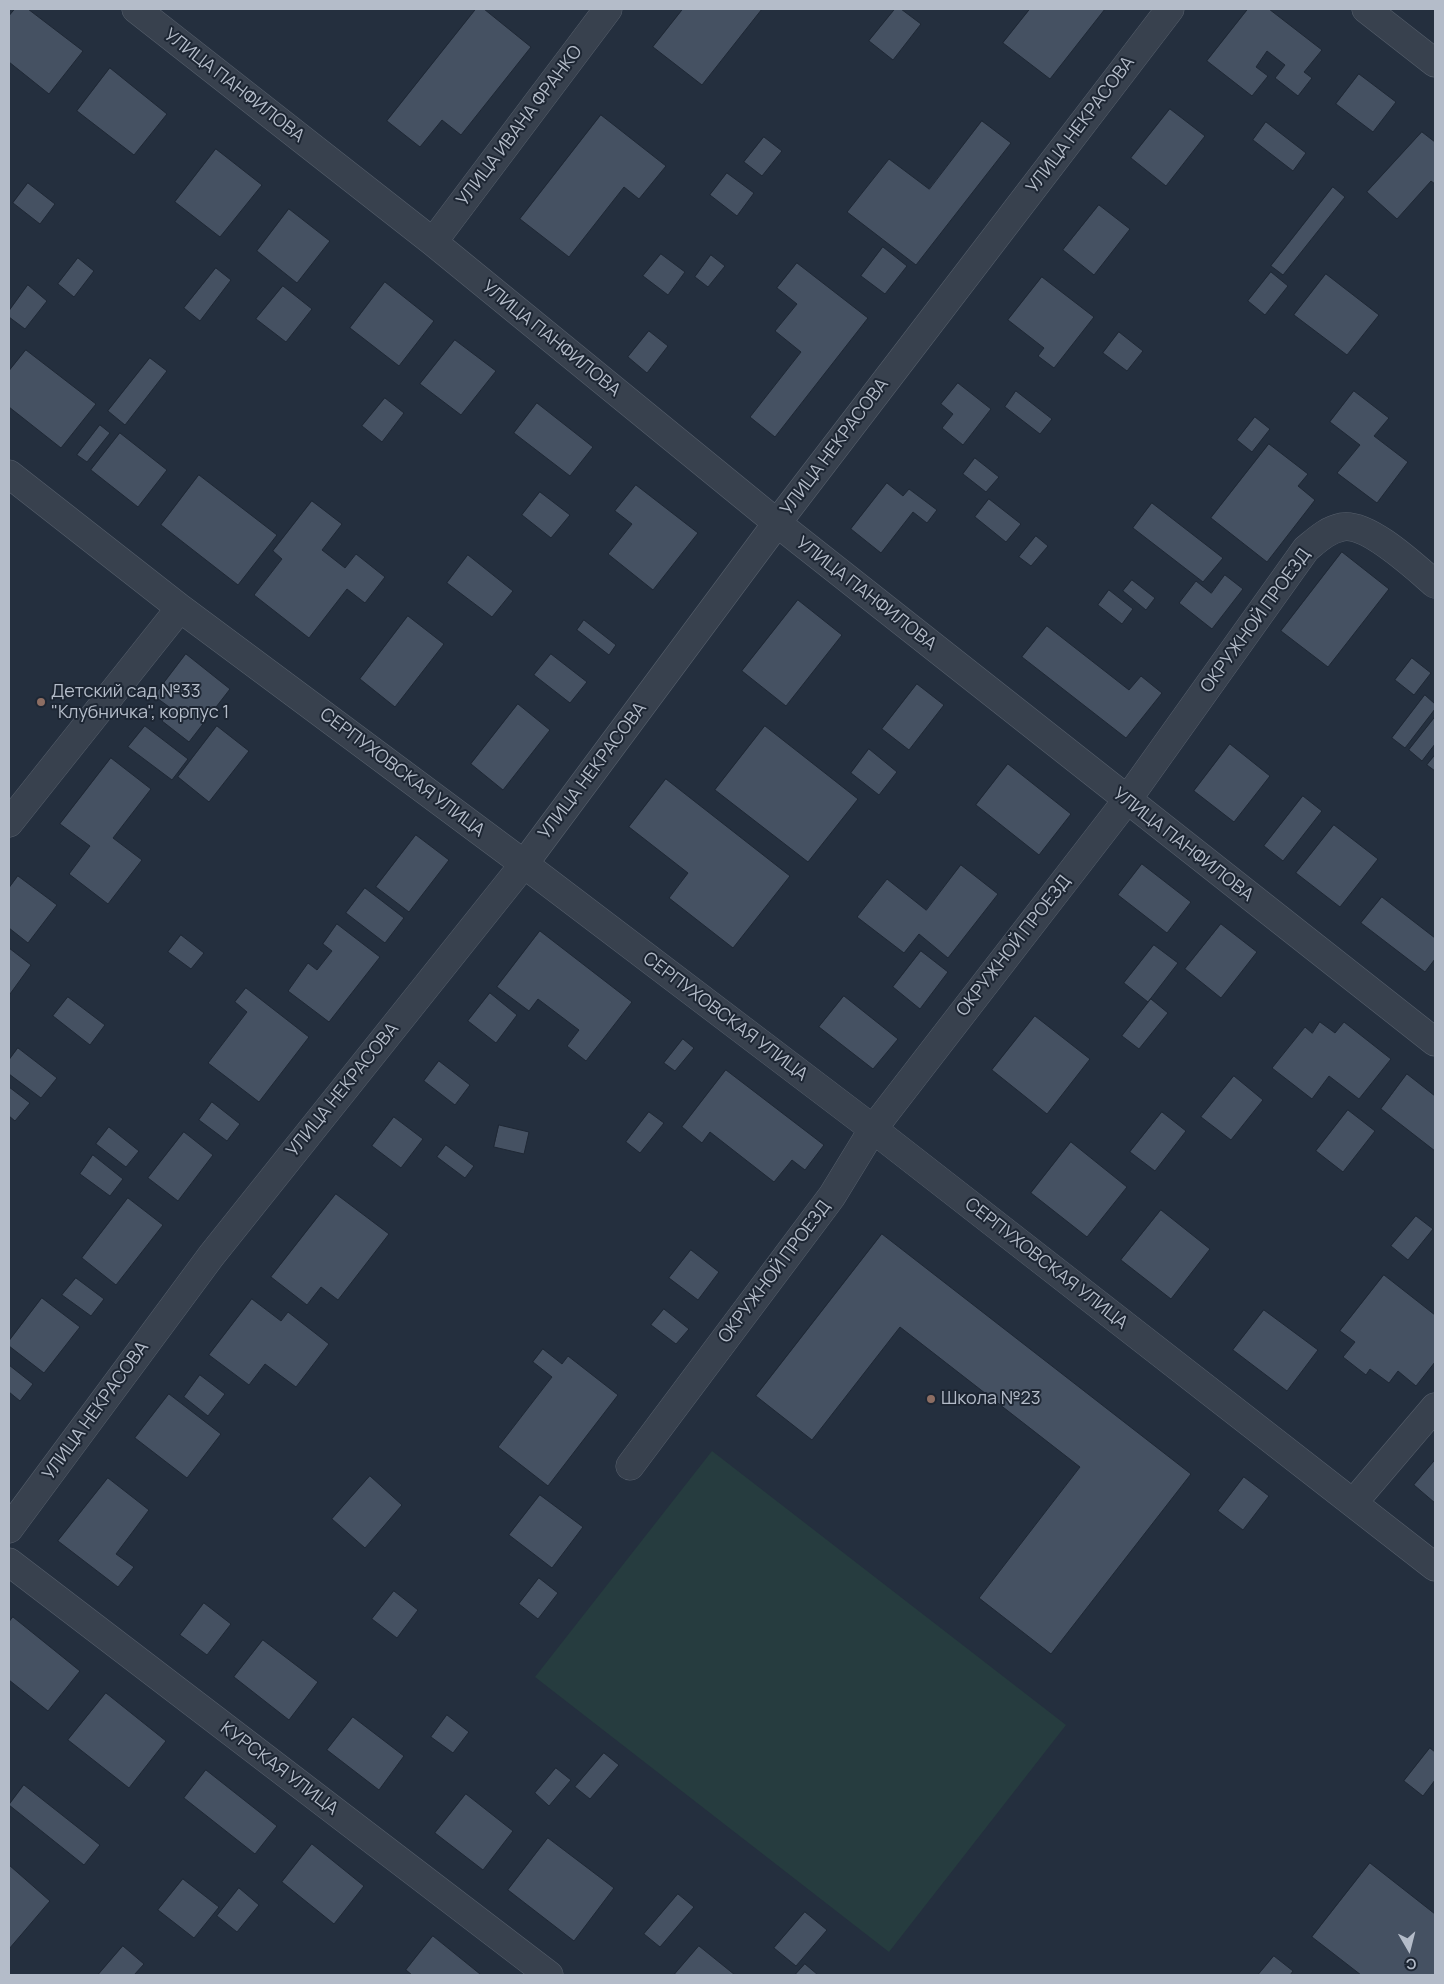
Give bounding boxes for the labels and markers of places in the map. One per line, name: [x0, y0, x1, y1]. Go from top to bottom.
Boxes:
place label: Детский сад №33 "Клубничка", корпус 1: [51, 681, 229, 724]
marker: Детский сад №33 "Клубничка", корпус 1: [35, 696, 47, 708]
place label: Школа №23: [941, 1388, 1041, 1410]
marker: Школа №23: [925, 1393, 937, 1405]

